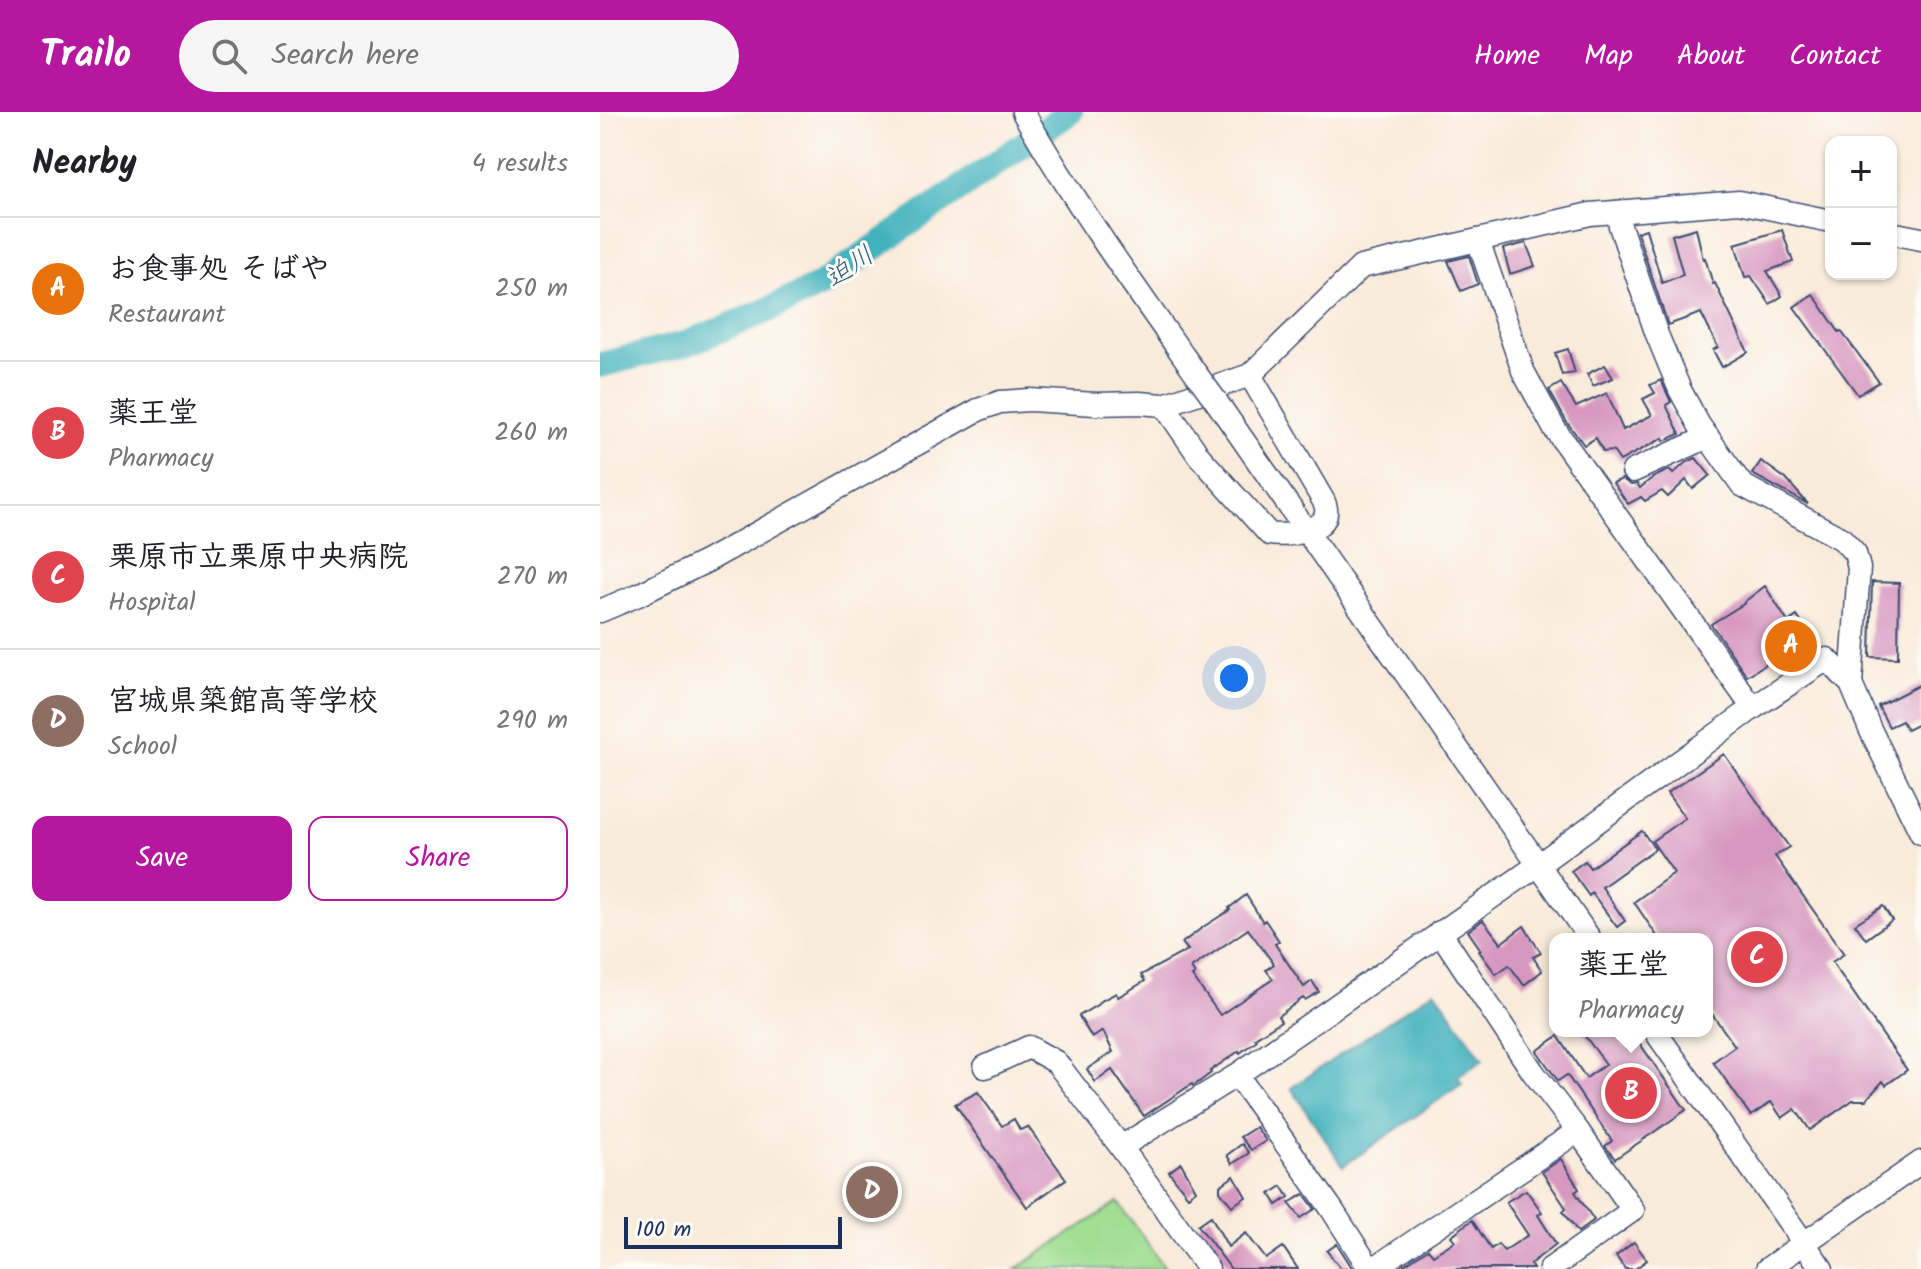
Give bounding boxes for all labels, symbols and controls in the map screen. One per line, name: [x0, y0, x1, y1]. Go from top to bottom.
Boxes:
search box: [179, 20, 739, 92]
text: Trailo: [40, 26, 131, 86]
text: Search here: [271, 32, 419, 80]
icon: search: [207, 34, 251, 78]
text: Home: [1474, 34, 1540, 79]
text: Map: [1584, 34, 1633, 79]
text: About: [1677, 34, 1745, 79]
text: Contact: [1789, 34, 1881, 79]
map controls: [1825, 136, 1897, 280]
button: +: [1825, 136, 1897, 208]
text: Nearby: [32, 137, 137, 191]
text: 4 results: [472, 143, 568, 185]
button: −: [1825, 208, 1897, 280]
water label: 迫川: [817, 236, 883, 300]
text: お食事処 そばや: [108, 246, 330, 294]
text: A: [50, 268, 66, 310]
text: 250 m: [495, 268, 568, 310]
text: Restaurant: [108, 294, 225, 336]
text: 薬王堂: [108, 390, 198, 438]
text: B: [50, 412, 66, 454]
text: 260 m: [494, 412, 568, 454]
text: Pharmacy: [108, 438, 214, 480]
text: 栗原市立栗原中央病院: [108, 534, 408, 582]
text: C: [50, 556, 66, 598]
text: 270 m: [497, 556, 568, 598]
text: Hospital: [108, 582, 196, 624]
pin: A: [1765, 616, 1817, 676]
your location: [1214, 658, 1254, 698]
text: 宮城県築館高等学校: [108, 678, 378, 726]
text: D: [49, 700, 67, 742]
text: 290 m: [496, 700, 568, 742]
text: School: [108, 726, 177, 768]
button: Save: [32, 816, 292, 901]
button: Share: [308, 816, 568, 901]
pin: C: [1731, 927, 1783, 987]
popup: [1549, 933, 1713, 1037]
text: 薬王堂: [1578, 942, 1668, 990]
text: Pharmacy: [1578, 990, 1684, 1032]
pin: B: [1605, 1063, 1657, 1123]
pin: D: [846, 1162, 898, 1222]
scale bar: [624, 1213, 842, 1249]
text: 100 m: [636, 1213, 691, 1248]

